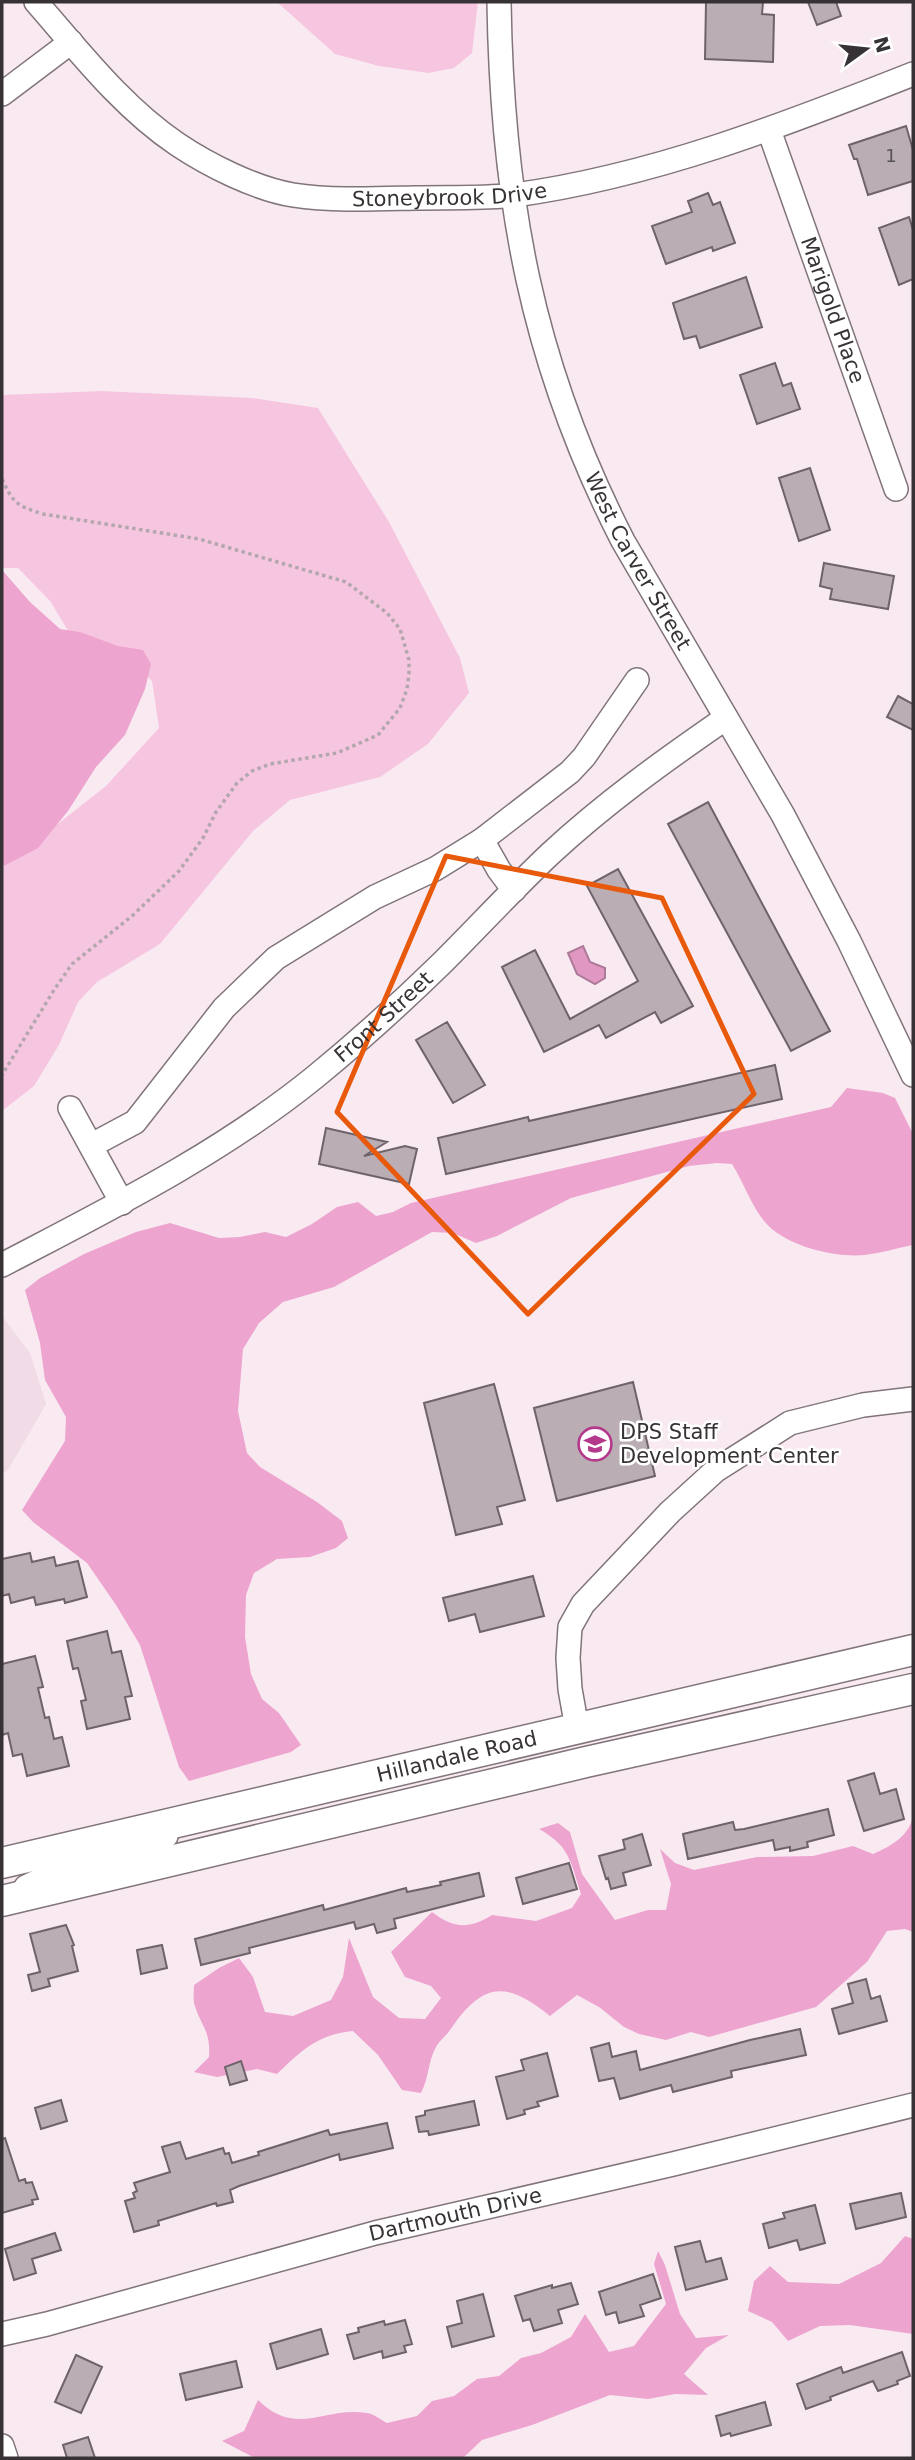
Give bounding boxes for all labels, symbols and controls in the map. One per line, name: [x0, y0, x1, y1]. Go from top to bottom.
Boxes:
north arrow: [831, 14, 901, 84]
text: N: [870, 34, 895, 55]
house number: 1: [885, 145, 897, 166]
street label: Stoneybrook Drive: [352, 178, 549, 211]
street label: Marigold Place: [796, 234, 870, 386]
street label: West Carver Street: [580, 468, 696, 654]
street label: Front Street: [330, 967, 438, 1067]
place label: DPS Staff Development Center: [620, 1420, 839, 1468]
school or university icon: DPS Staff Development Center: [576, 1425, 614, 1463]
street label: Hillandale Road: [374, 1726, 539, 1787]
street label: Dartmouth Drive: [367, 2183, 544, 2246]

